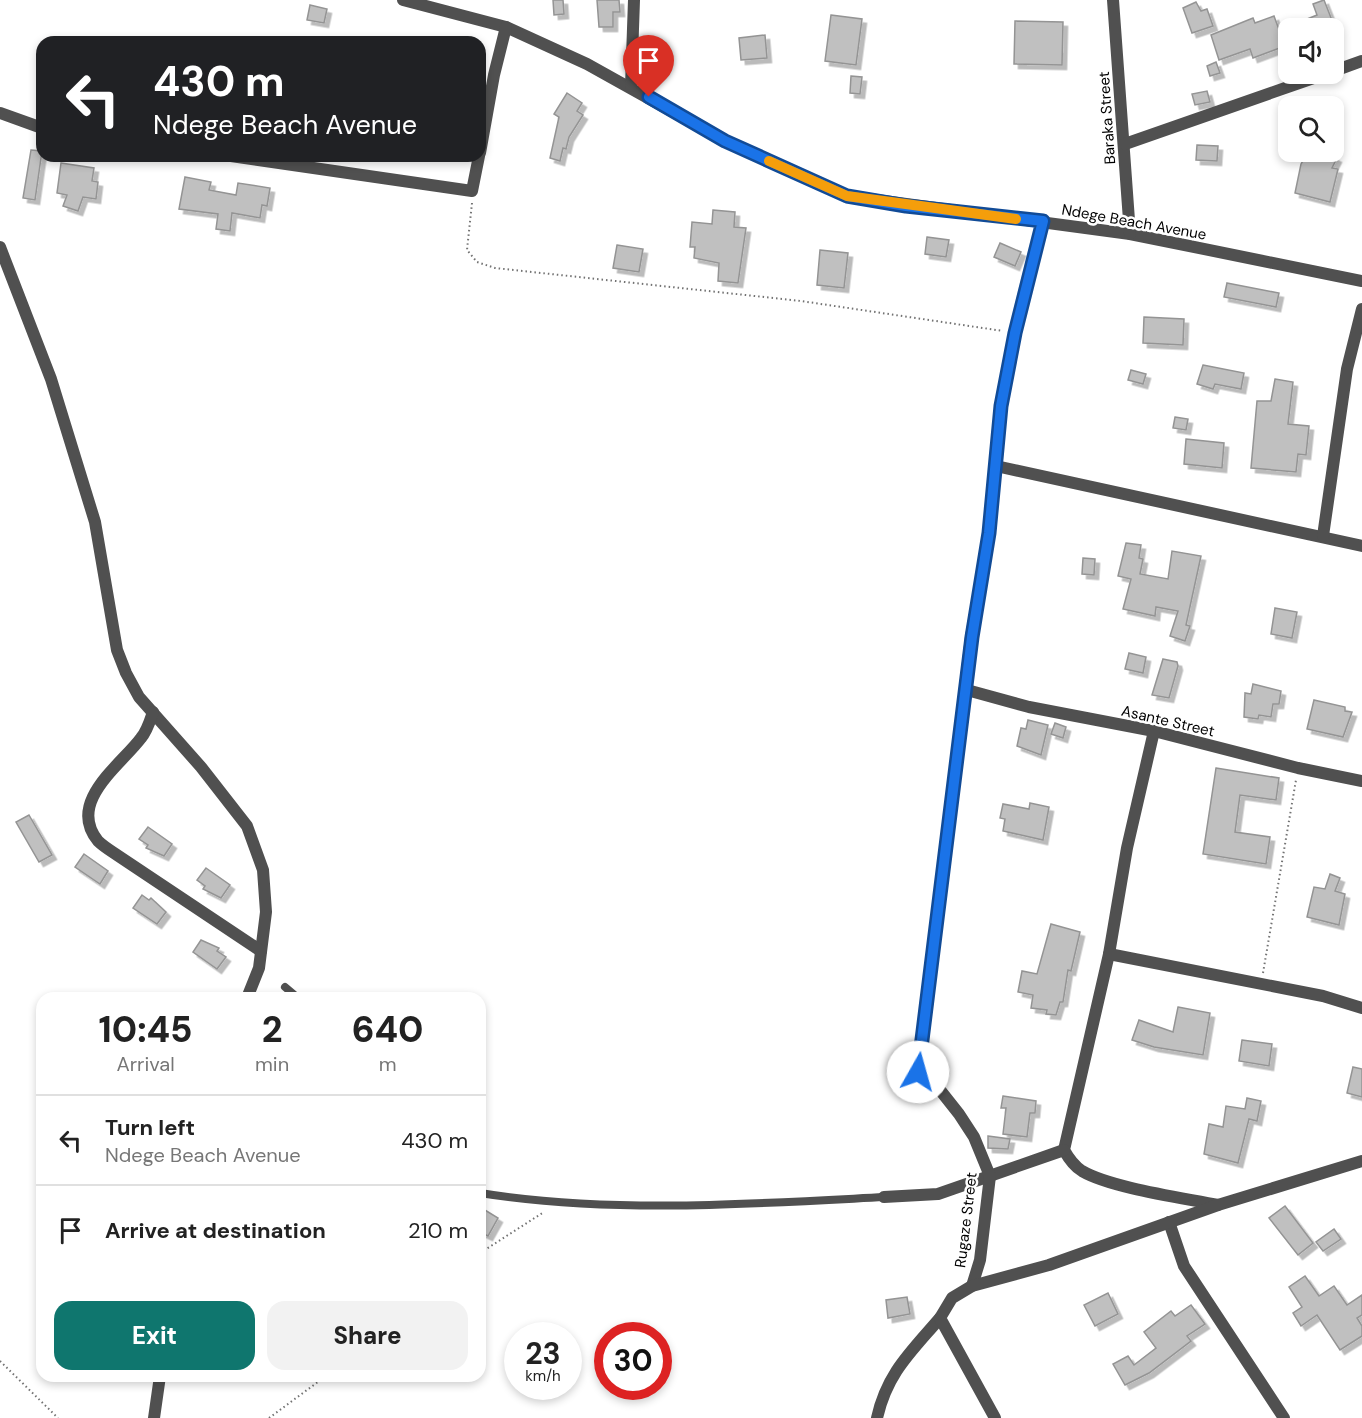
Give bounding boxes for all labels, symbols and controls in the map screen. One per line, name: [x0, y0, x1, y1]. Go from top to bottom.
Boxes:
map controls: [1278, 18, 1344, 162]
button: sound: [1278, 18, 1344, 84]
pin: [623, 35, 674, 97]
icon: arrive: [632, 44, 665, 77]
text: 430 m: [153, 54, 285, 109]
icon: left: [54, 60, 132, 138]
street label: Baraka Street: [1094, 71, 1120, 165]
button: search: [1278, 96, 1344, 162]
text: Ndege Beach Avenue: [153, 107, 417, 142]
street label: Ndege Beach Avenue: [1060, 199, 1208, 245]
street label: Asante Street: [1119, 701, 1217, 741]
text: 10:45: [98, 1006, 193, 1053]
text: 2: [262, 1006, 283, 1053]
text: 640: [352, 1006, 424, 1053]
position arrow: [886, 1040, 950, 1104]
text: Arrival: [116, 1051, 175, 1077]
text: min: [255, 1051, 289, 1077]
text: m: [379, 1051, 396, 1077]
text: Turn left: [105, 1113, 195, 1142]
icon: left: [54, 1124, 87, 1157]
text: 430 m: [401, 1126, 468, 1155]
text: Ndege Beach Avenue: [105, 1142, 301, 1168]
street label: Rugaze Street: [950, 1171, 982, 1269]
icon: arrive: [54, 1214, 87, 1247]
text: Arrive at destination: [105, 1216, 326, 1245]
text: 210 m: [408, 1216, 468, 1245]
button: Exit: [54, 1301, 255, 1370]
button: Share: [267, 1301, 468, 1370]
speed limit sign: 30: [594, 1322, 672, 1400]
text: 23: [525, 1334, 561, 1373]
text: km/h: [525, 1366, 561, 1386]

